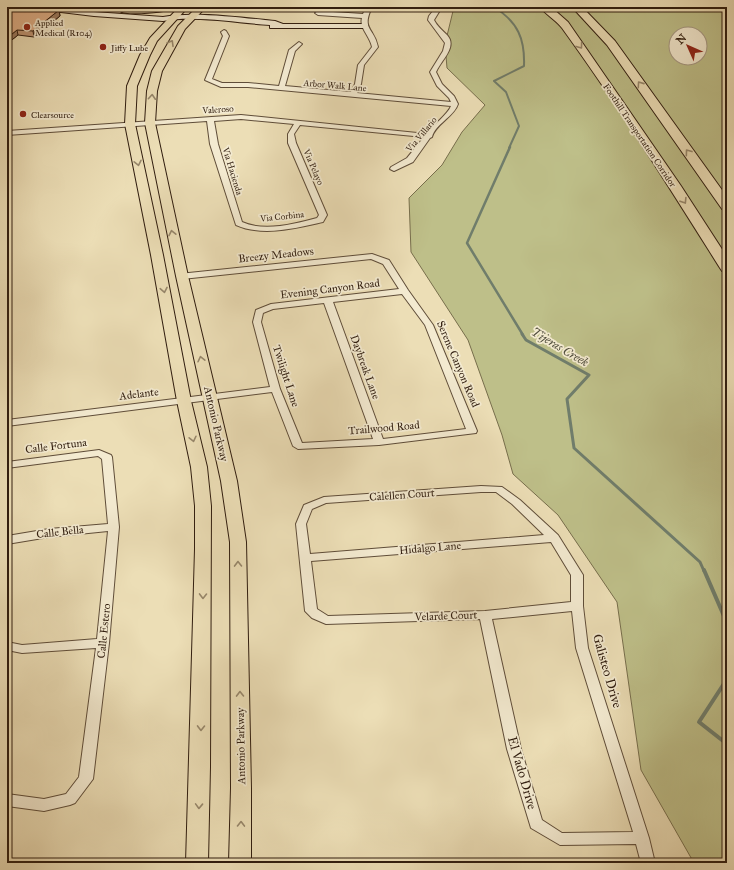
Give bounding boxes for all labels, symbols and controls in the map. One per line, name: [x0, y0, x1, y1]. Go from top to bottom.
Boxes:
place label: Applied Medical (R104): [34, 17, 92, 39]
marker: Applied Medical (R104): [22, 22, 32, 32]
north arrow: [668, 26, 708, 66]
text: N: [673, 31, 690, 47]
one-way arrow: [167, 40, 174, 47]
marker: Jiffy Lube: [98, 42, 108, 52]
place label: Jiffy Lube: [110, 42, 148, 54]
one-way arrow: [575, 42, 582, 49]
street label: Arbor Walk Lane: [302, 77, 367, 93]
street label: Foothill Transportation Corridor: [601, 81, 679, 189]
one-way arrow: [638, 82, 645, 89]
one-way arrow: [148, 94, 157, 100]
street label: Valeroso: [201, 102, 234, 116]
marker: Clearsource: [18, 109, 28, 119]
place label: Clearsource: [31, 109, 74, 120]
street label: Via Villario: [403, 114, 439, 154]
street label: Via Hacienda: [220, 145, 246, 196]
street label: Via Pelayo: [301, 146, 327, 187]
one-way arrow: [685, 149, 693, 156]
one-way arrow: [134, 159, 142, 166]
one-way arrow: [679, 196, 686, 203]
street label: Via Corbina: [259, 208, 305, 224]
one-way arrow: [169, 230, 177, 236]
street label: Breezy Meadows: [238, 245, 314, 265]
street label: Evening Canyon Road: [280, 276, 381, 302]
one-way arrow: [159, 287, 168, 293]
street label: Serene Canyon Road: [434, 319, 482, 410]
water label: Tijeras Creek: [529, 325, 592, 371]
street label: Daybreak Lane: [347, 333, 383, 401]
street label: Twilight Lane: [270, 343, 302, 409]
one-way arrow: [198, 356, 206, 363]
street label: Antonio Parkway: [201, 384, 231, 464]
street label: Adelante: [118, 385, 160, 403]
street label: Trailwood Road: [348, 418, 421, 438]
street label: Calle Fortuna: [24, 436, 88, 456]
one-way arrow: [188, 436, 196, 442]
street label: Calellen Court: [369, 486, 435, 504]
street label: Calle Bella: [36, 523, 85, 541]
street label: Hidalgo Lane: [399, 539, 462, 557]
one-way arrow: [234, 561, 242, 567]
one-way arrow: [199, 593, 207, 599]
street label: Calle Estero: [95, 603, 113, 659]
street label: Velarde Court: [413, 608, 478, 624]
street label: Galisteo Drive: [589, 632, 625, 710]
one-way arrow: [236, 691, 244, 697]
street label: Antonio Parkway: [234, 707, 248, 785]
one-way arrow: [197, 725, 205, 731]
street label: El Vado Drive: [504, 735, 540, 812]
one-way arrow: [195, 803, 203, 809]
one-way arrow: [236, 821, 245, 827]

